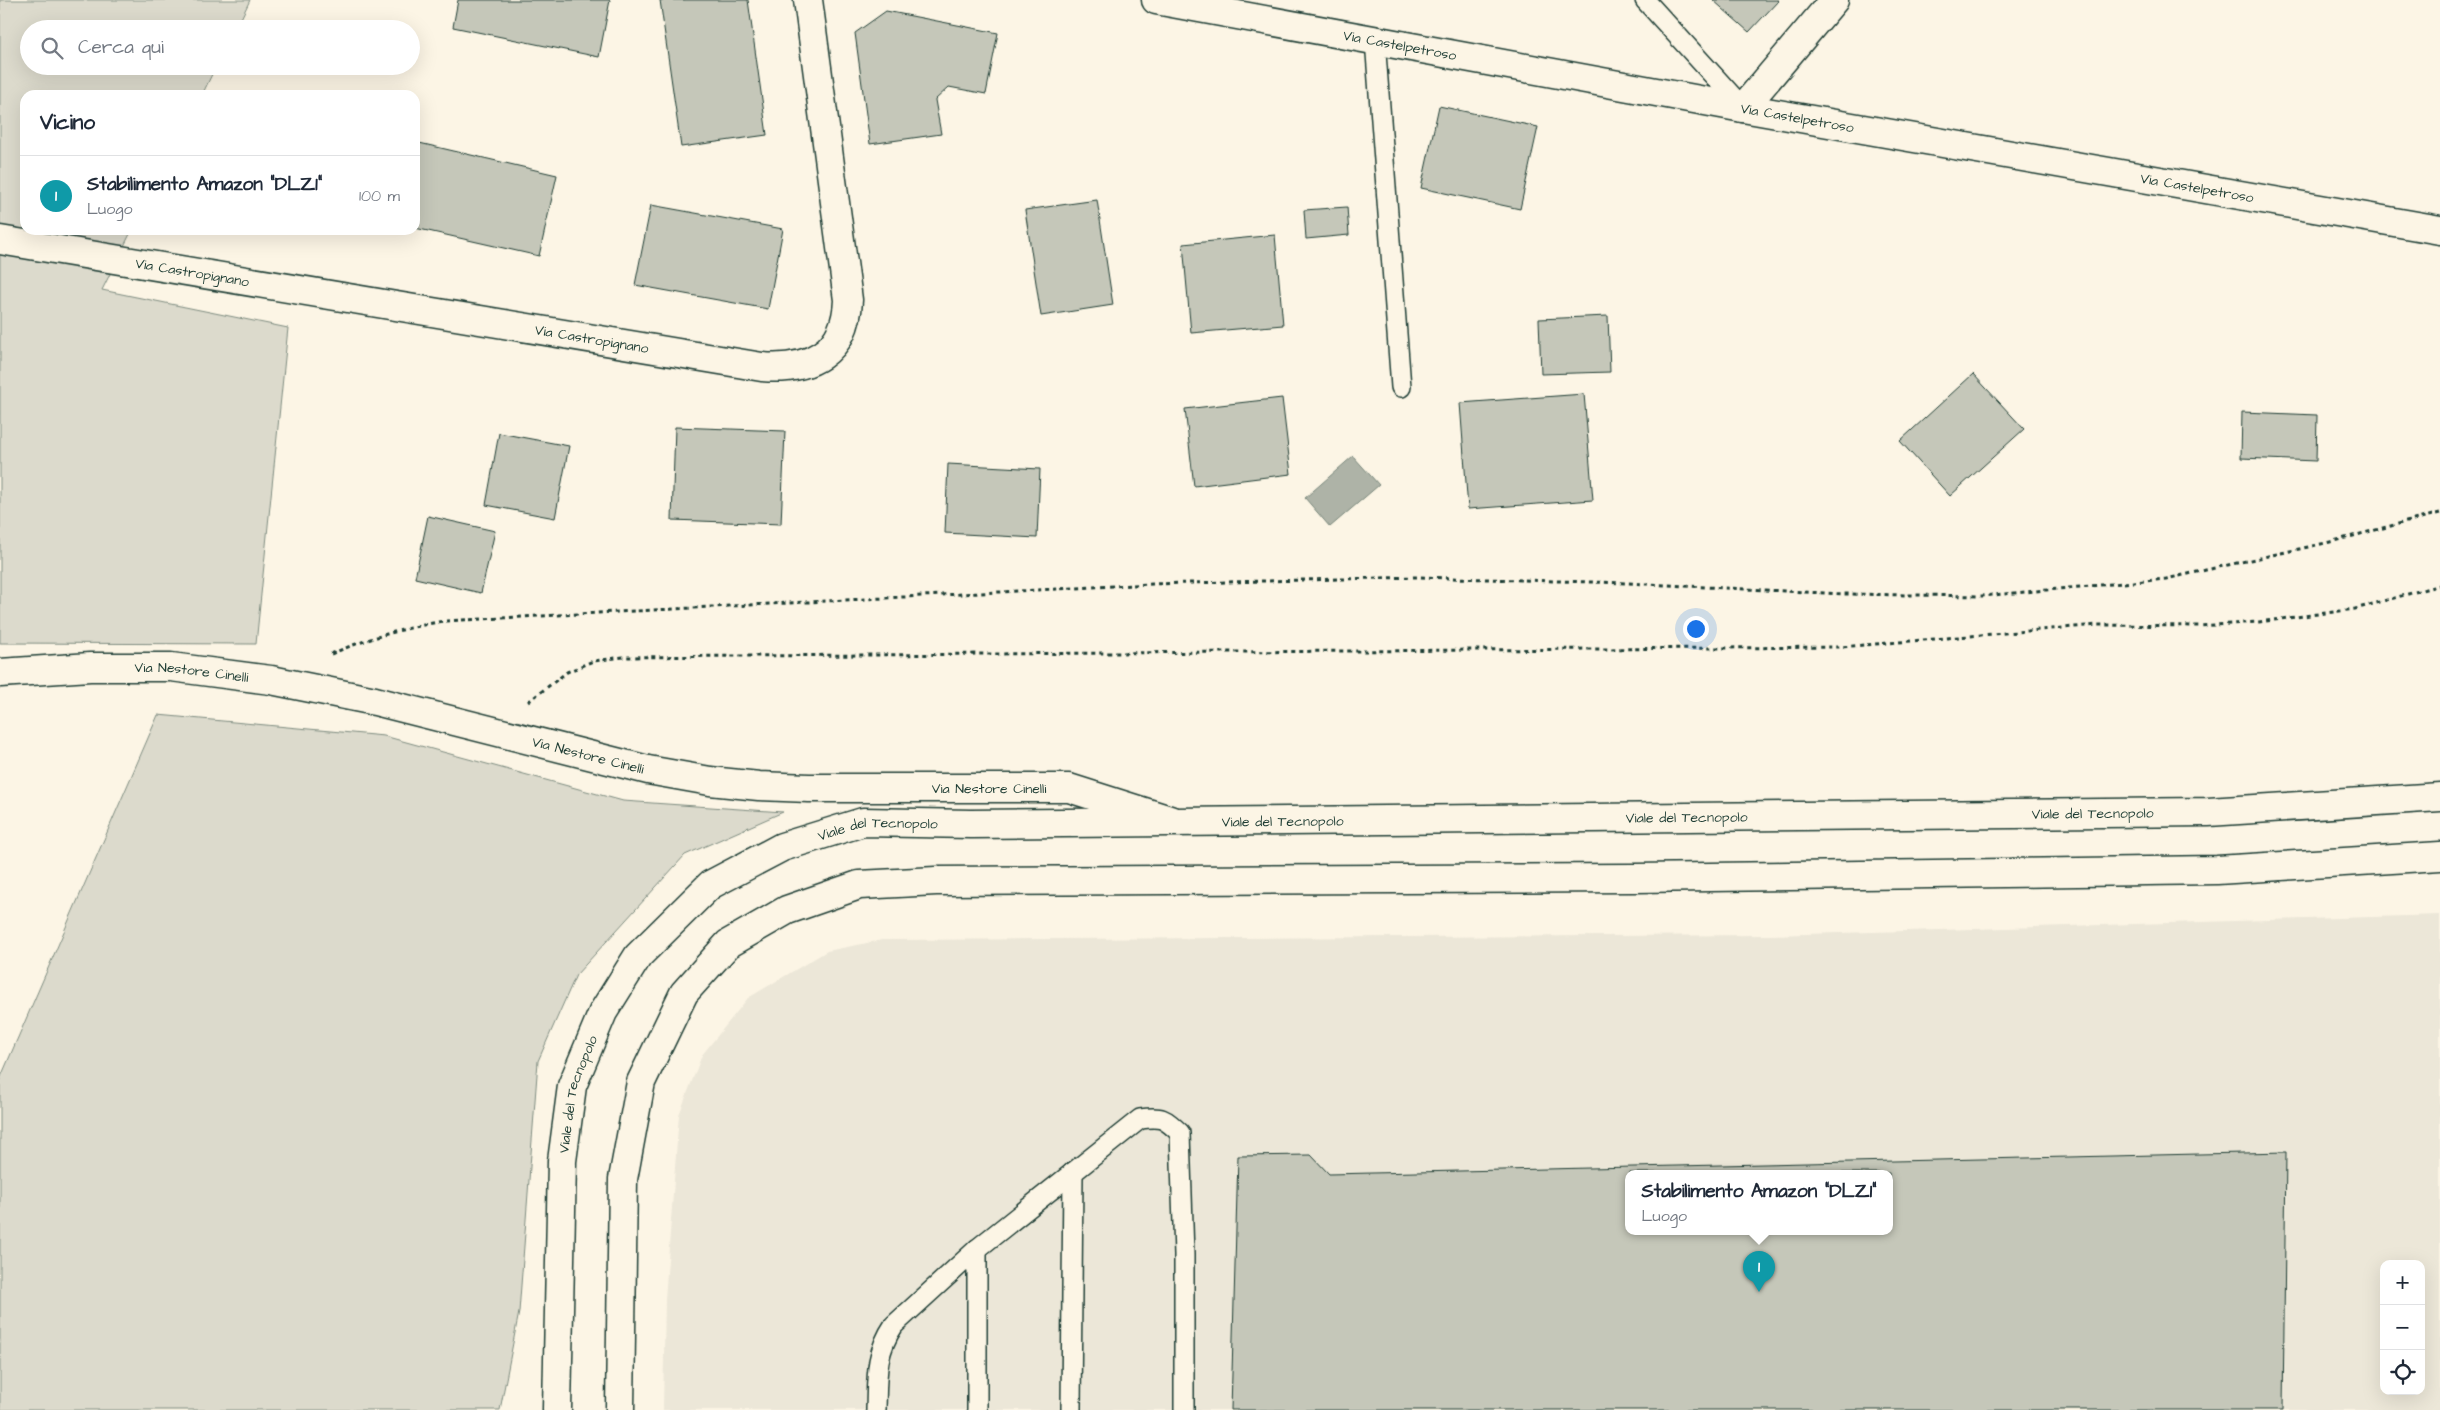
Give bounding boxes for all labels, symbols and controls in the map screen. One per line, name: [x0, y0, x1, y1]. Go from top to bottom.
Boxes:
search box: [20, 20, 420, 75]
street label: Via Castelpetroso: [1341, 26, 1458, 66]
icon: search: [38, 34, 66, 62]
text: Cerca qui: [78, 34, 164, 61]
street label: Via Castelpetroso: [1739, 99, 1856, 138]
text: Vicino: [40, 108, 95, 137]
street label: Via Castelpetroso: [2139, 169, 2255, 208]
text: Stabilimento Amazon "DLZ1": [87, 171, 322, 198]
text: 1: [55, 185, 57, 207]
text: 100 m: [359, 185, 400, 207]
text: Luogo: [87, 198, 132, 220]
street label: Via Castropignano: [134, 254, 251, 292]
street label: Via Castropignano: [533, 320, 650, 359]
your location: [1683, 616, 1709, 642]
street label: Via Nestore Cinelli: [134, 658, 250, 688]
street label: Via Nestore Cinelli: [530, 732, 646, 780]
street label: Via Nestore Cinelli: [932, 779, 1046, 799]
street label: Viale del Tecnopolo: [2032, 804, 2154, 825]
street label: Viale del Tecnopolo: [1626, 807, 1748, 829]
street label: Viale del Tecnopolo: [1222, 811, 1344, 833]
street label: Viale del Tecnopolo: [815, 813, 938, 846]
street label: Viale del Tecnopolo: [554, 1032, 603, 1154]
popup: [1625, 1170, 1893, 1235]
text: Stabilimento Amazon "DLZ1": [1641, 1178, 1877, 1205]
text: Luogo: [1641, 1205, 1687, 1227]
pin: 1: [1743, 1251, 1775, 1292]
map controls: [2380, 1260, 2425, 1395]
button: +: [2380, 1260, 2425, 1305]
button: −: [2380, 1305, 2425, 1350]
button: locate: [2380, 1350, 2425, 1395]

